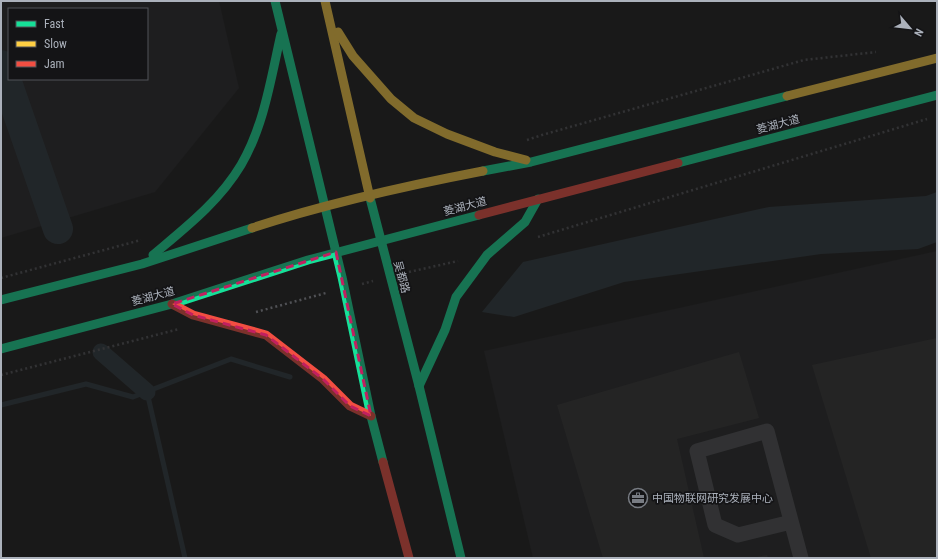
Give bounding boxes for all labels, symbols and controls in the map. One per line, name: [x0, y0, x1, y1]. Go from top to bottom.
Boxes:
legend: [8, 8, 148, 80]
north arrow: [890, 8, 930, 48]
text: Fast: [44, 17, 65, 31]
text: N: [911, 26, 926, 39]
text: Slow: [44, 37, 67, 51]
text: Jam: [44, 57, 65, 71]
street label: 菱湖大道: [755, 113, 801, 136]
street label: 菱湖大道: [442, 195, 488, 218]
street label: 吴都路: [391, 260, 412, 295]
street label: 菱湖大道: [130, 285, 176, 308]
office icon: 中国物联网研究发展中心: [627, 487, 649, 509]
place label: 中国物联网研究发展中心: [652, 492, 773, 505]

